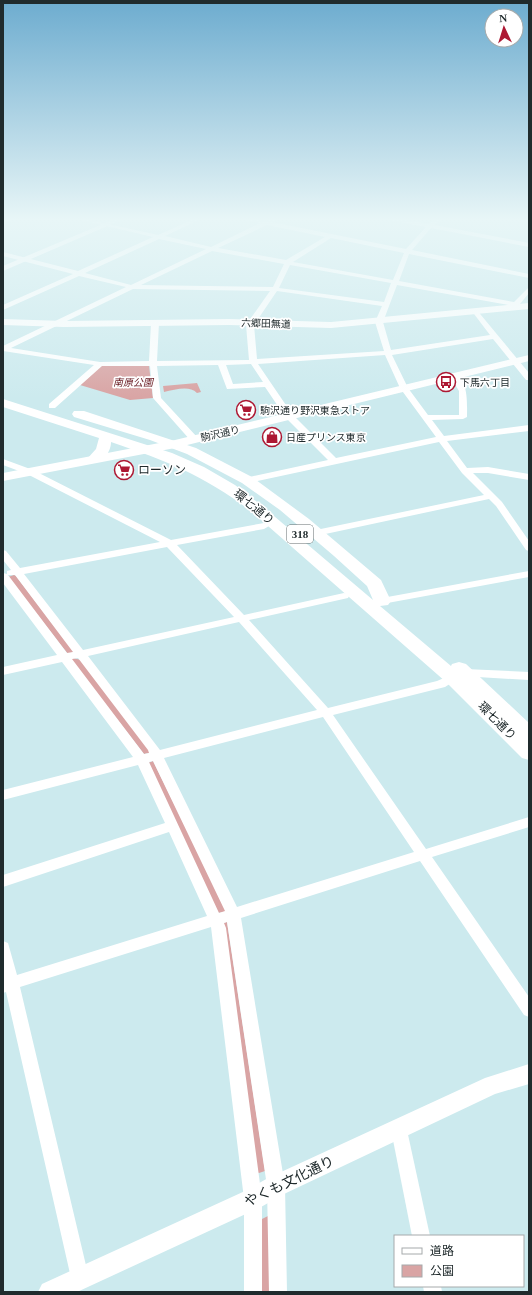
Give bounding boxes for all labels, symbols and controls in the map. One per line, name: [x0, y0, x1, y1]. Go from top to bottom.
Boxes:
north arrow: [484, 8, 524, 48]
text: N: [499, 12, 508, 24]
street label: 六郷田無道: [241, 317, 291, 330]
bus stop icon: 下馬六丁目: [435, 371, 457, 393]
park label: 南原公園: [113, 377, 155, 388]
place label: 下馬六丁目: [460, 377, 510, 388]
supermarket icon: 駒沢通り野沢東急ストア: [235, 399, 257, 421]
place label: 駒沢通り野沢東急ストア: [260, 405, 370, 416]
street label: 駒沢通り: [199, 424, 241, 443]
shop icon: 日産プリンス東京: [261, 426, 283, 448]
place label: 日産プリンス東京: [286, 432, 366, 443]
supermarket icon: ローソン: [113, 459, 135, 481]
place label: ローソン: [138, 463, 186, 477]
street label: 環七通り: [231, 486, 277, 528]
road number: 318: [287, 525, 313, 543]
street label: 環七通り: [475, 699, 519, 743]
street label: やくも文化通り: [242, 1153, 337, 1210]
legend: [394, 1235, 524, 1287]
text: 道路: [430, 1244, 454, 1258]
text: 公園: [430, 1264, 454, 1278]

